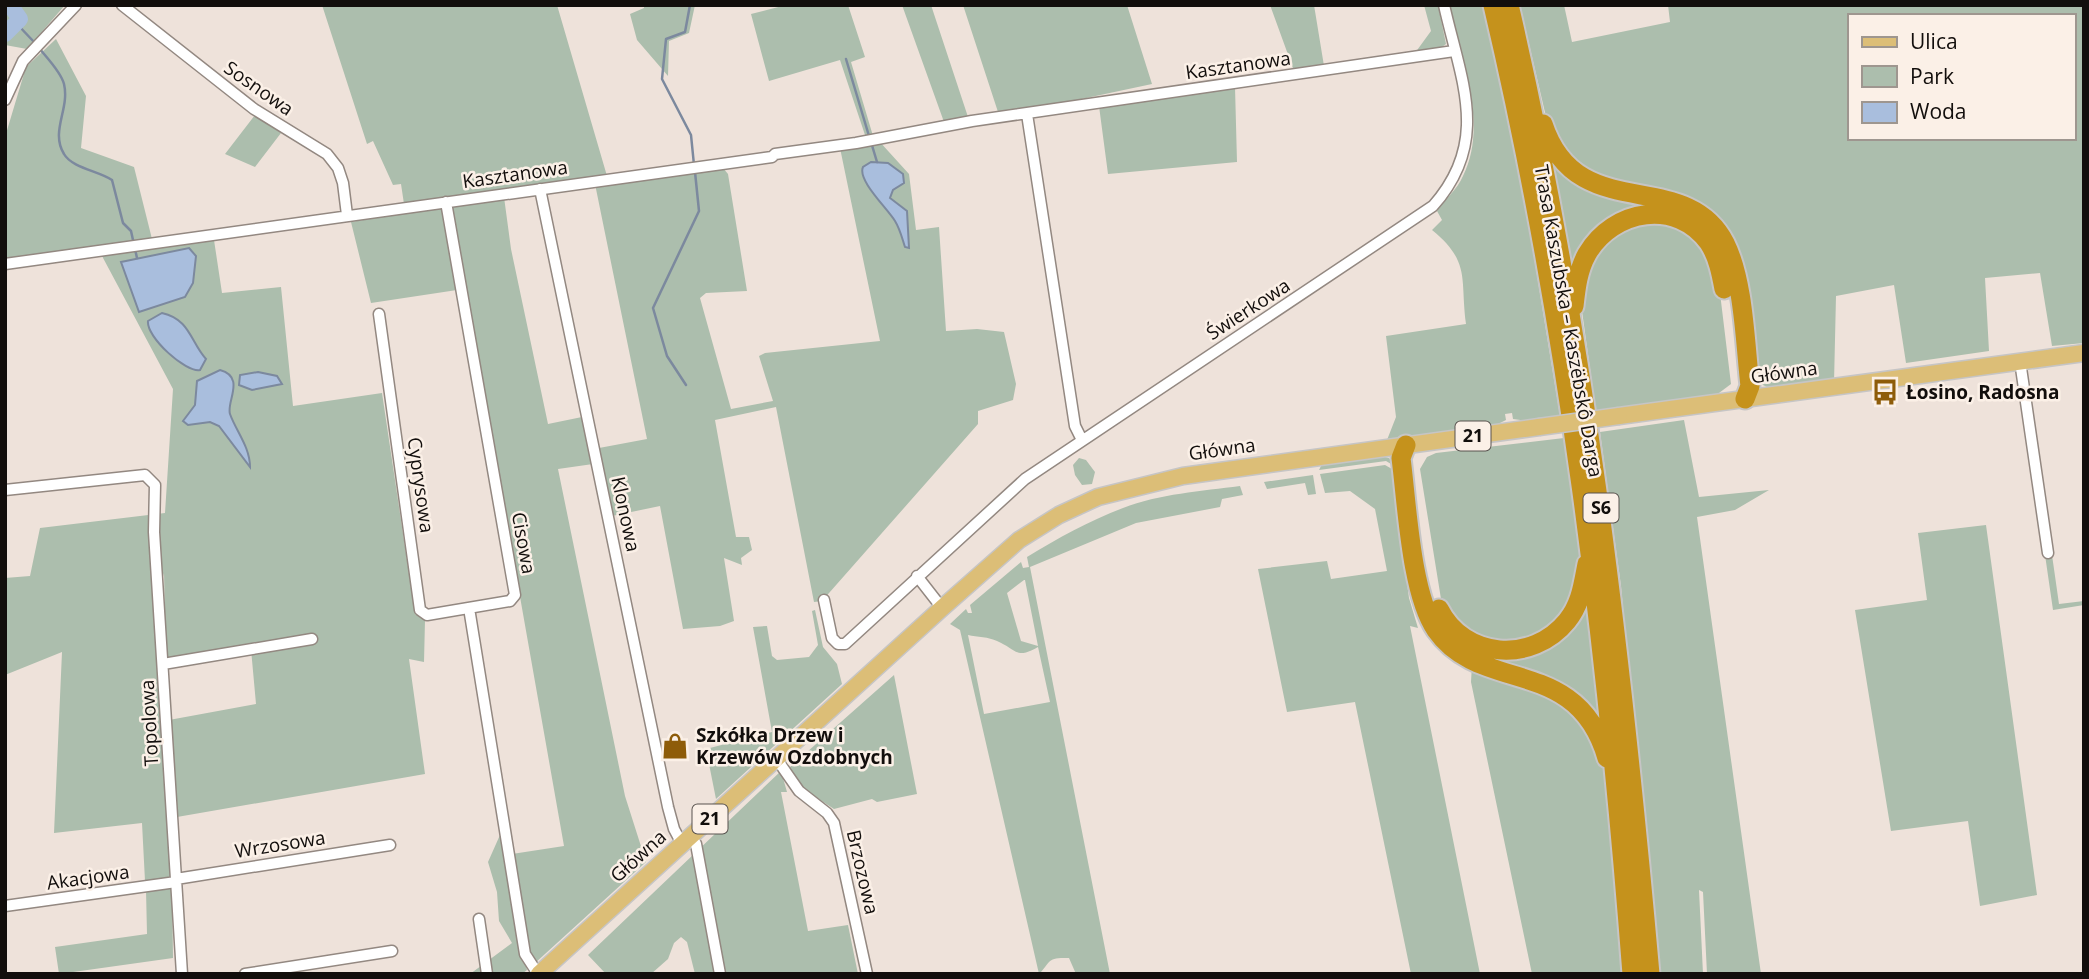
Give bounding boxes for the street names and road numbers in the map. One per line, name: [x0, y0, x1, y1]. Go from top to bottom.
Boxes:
street label: Kasztanowa: [1184, 45, 1292, 85]
street label: Sosnowa: [219, 55, 299, 121]
street label: Kasztanowa: [461, 154, 569, 194]
street label: Trasa Kaszubska – Kaszëbskô Darga: [1529, 163, 1609, 479]
street label: Świerkowa: [1201, 272, 1295, 346]
street label: Główna: [1749, 354, 1819, 390]
road number: 21: [1456, 422, 1490, 450]
street label: Główna: [1187, 431, 1257, 467]
street label: Cyprysowa: [401, 436, 441, 534]
street label: Klonowa: [605, 474, 647, 554]
road number: S6: [1584, 494, 1618, 522]
street label: Cisowa: [506, 510, 542, 576]
street label: Topolowa: [134, 679, 164, 767]
road number: 21: [692, 804, 728, 834]
street label: Wrzosowa: [233, 824, 327, 864]
street label: Główna: [604, 824, 672, 888]
street label: Brzozowa: [841, 827, 885, 917]
street label: Akacjowa: [45, 858, 131, 896]

